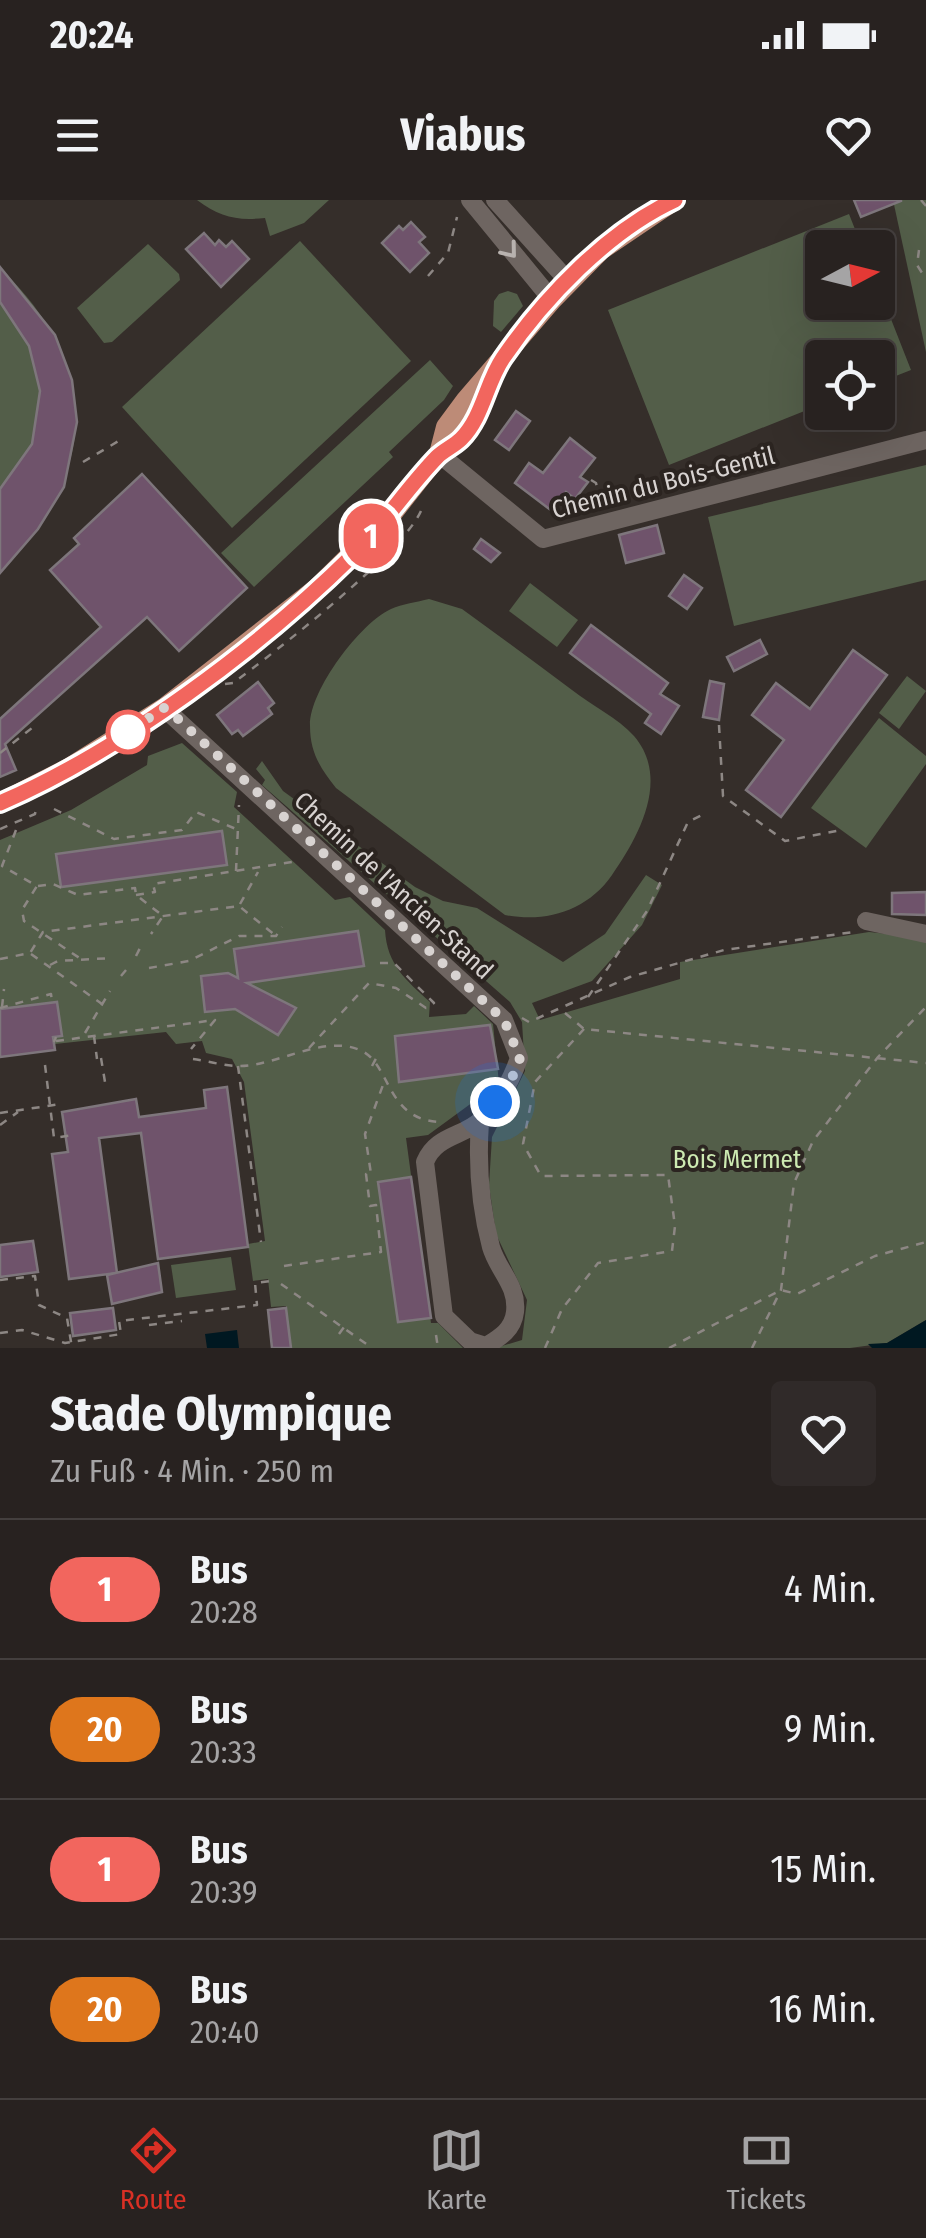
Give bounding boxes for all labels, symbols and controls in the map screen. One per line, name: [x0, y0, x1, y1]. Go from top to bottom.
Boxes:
text: 20:24: [50, 12, 133, 58]
icon: menu: [50, 108, 105, 163]
text: Viabus: [400, 108, 526, 162]
icon: heart: [821, 108, 876, 163]
north arrow: [805, 230, 895, 320]
map controls: [805, 230, 895, 430]
one-way arrow: [498, 239, 515, 257]
button: locate: [805, 340, 895, 430]
street label: Chemin du Bois-Gentil: [549, 441, 778, 525]
line badge: 1: [338, 504, 404, 568]
text: 1: [364, 515, 378, 557]
unlabelled marker: [107, 711, 149, 753]
street label: Chemin de l'Ancien-Stand: [288, 786, 499, 986]
your location: [470, 1077, 520, 1127]
park label: Bois Mermet: [673, 1145, 802, 1175]
button: heart: [771, 1381, 876, 1486]
text: Stade Olympique: [50, 1385, 392, 1443]
text: Zu Fuß · 4 Min. · 250 m: [50, 1452, 334, 1490]
text: Bus: [190, 1547, 248, 1593]
text: 4 Min.: [784, 1566, 876, 1612]
text: 1: [98, 1568, 112, 1610]
text: 20:28: [190, 1593, 258, 1631]
text: Bus: [190, 1687, 248, 1733]
text: 9 Min.: [784, 1706, 876, 1752]
text: 20: [87, 1708, 123, 1750]
text: 20:33: [190, 1733, 257, 1771]
text: Bus: [190, 1827, 248, 1873]
text: 15 Min.: [770, 1846, 876, 1892]
text: 1: [98, 1848, 112, 1890]
text: 20:39: [190, 1873, 258, 1911]
text: Bus: [190, 1967, 248, 2013]
text: 16 Min.: [769, 1986, 876, 2032]
text: 20: [87, 1988, 123, 2030]
text: 20:40: [190, 2013, 260, 2051]
tab: Route: [120, 2123, 187, 2216]
tab: Karte: [426, 2123, 487, 2216]
tab: Tickets: [726, 2123, 806, 2216]

